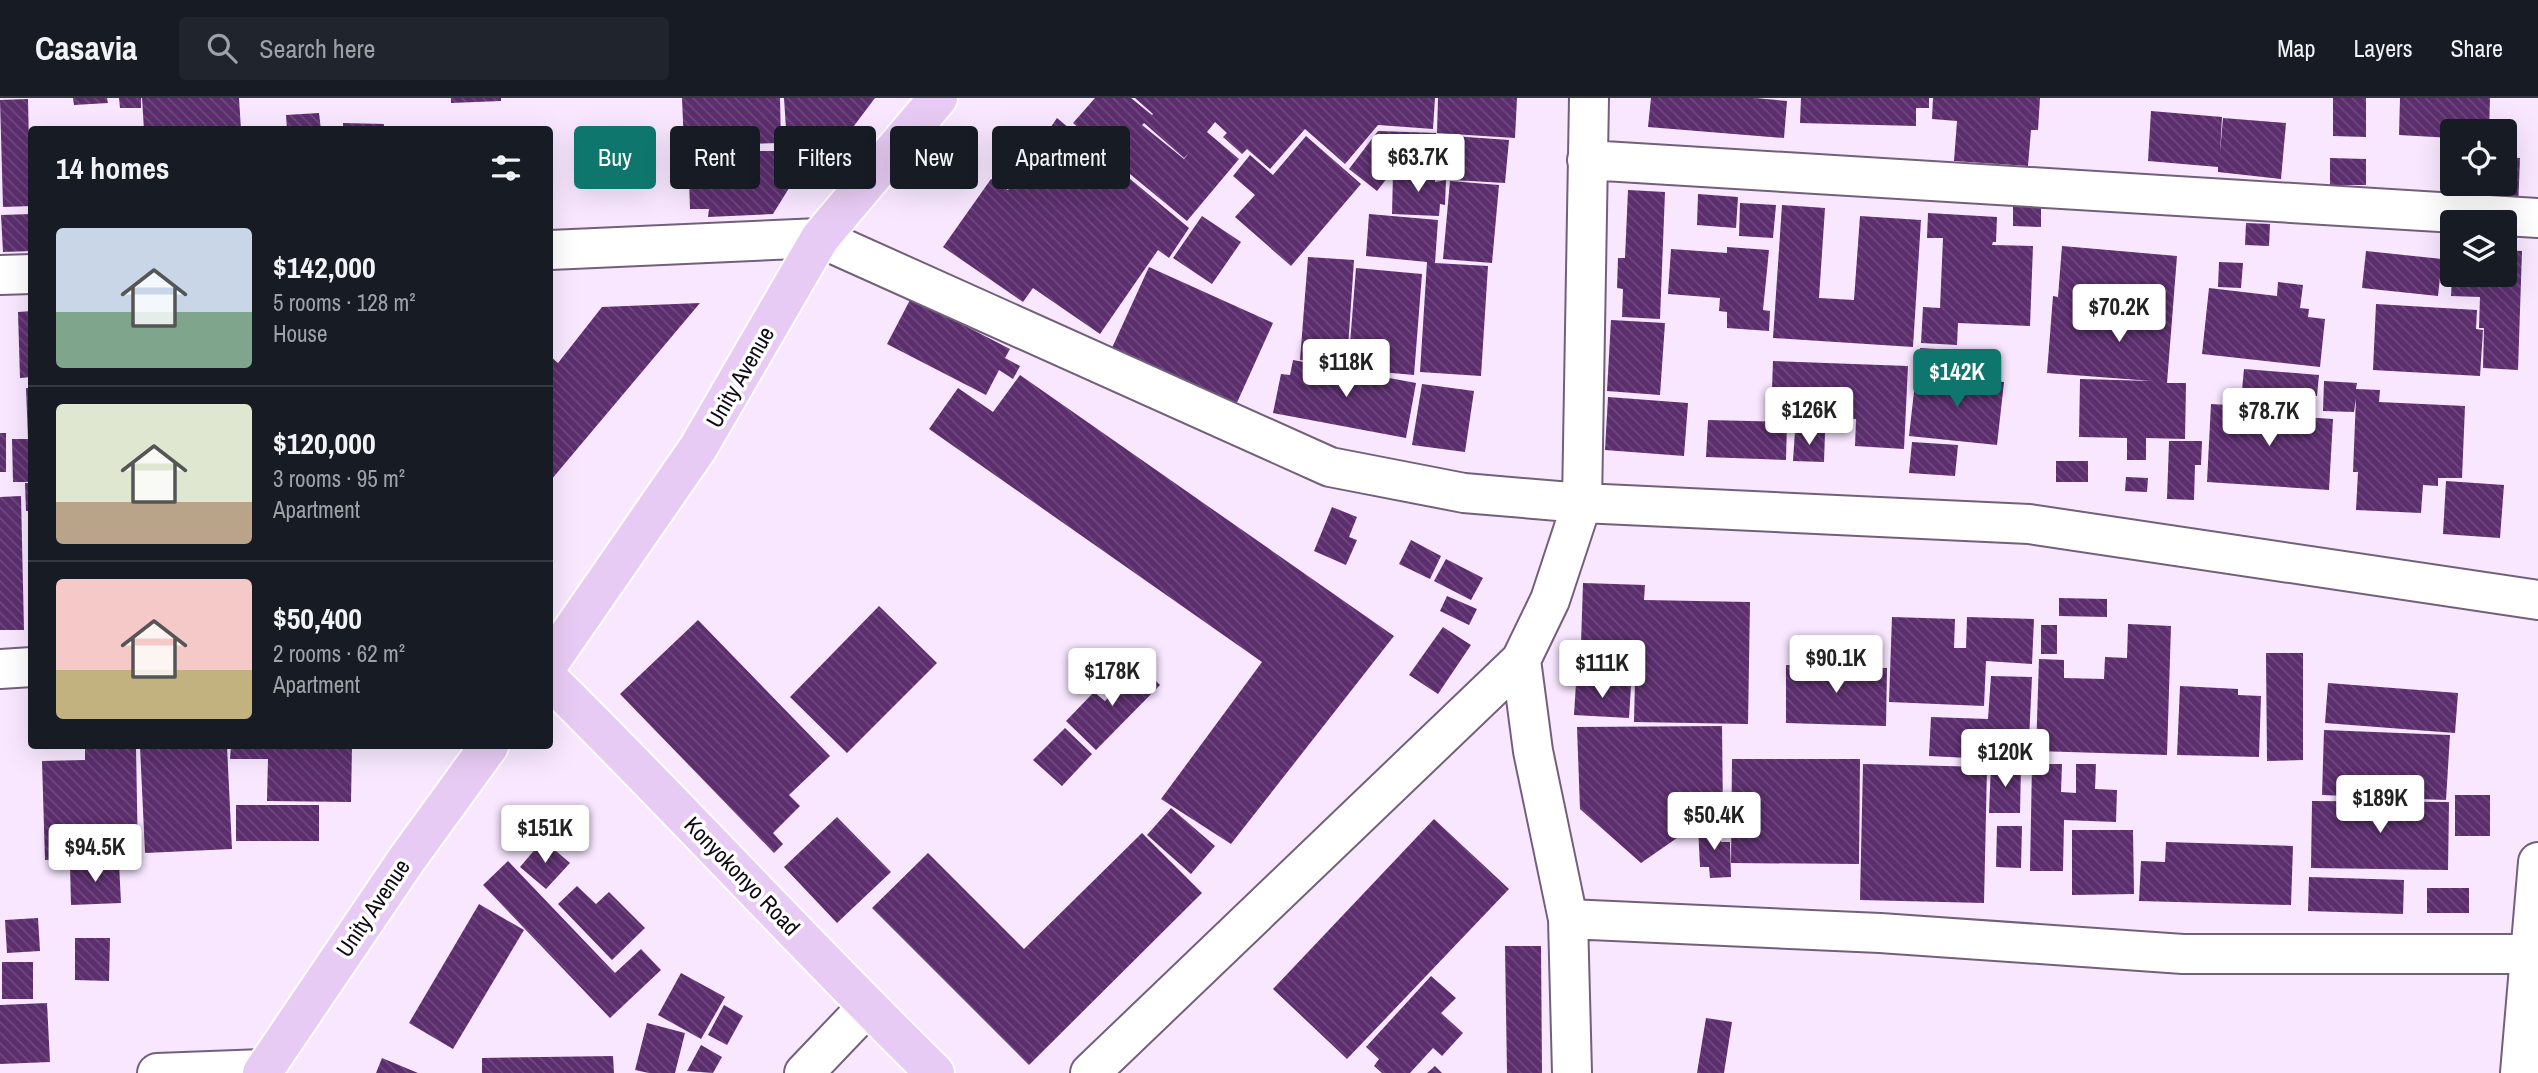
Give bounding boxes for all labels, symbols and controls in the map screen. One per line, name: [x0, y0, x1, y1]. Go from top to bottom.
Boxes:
search box: [179, 17, 669, 80]
text: Casavia: [35, 26, 137, 70]
icon: search: [203, 29, 241, 67]
text: Search here: [259, 31, 375, 66]
text: Map: [2277, 32, 2315, 64]
text: Layers: [2353, 32, 2412, 64]
text: Share: [2450, 32, 2503, 64]
map controls: [2440, 119, 2517, 287]
button: locate: [2440, 119, 2517, 196]
chip: Buy: [574, 126, 656, 189]
chip: Rent: [670, 126, 760, 189]
chip: Filters: [774, 126, 876, 189]
chip: New: [890, 126, 978, 189]
chip: Apartment: [992, 126, 1130, 189]
pin: $63.7K: [1361, 134, 1475, 194]
text: $63.7K: [1388, 141, 1448, 172]
text: 14 homes: [56, 148, 170, 188]
icon: filters: [487, 149, 525, 187]
button: layers: [2440, 210, 2517, 287]
text: $142,000: [273, 247, 376, 287]
icon: home: [112, 256, 196, 340]
pin: $70.2K: [2062, 285, 2176, 344]
text: 5 rooms · 128 m²: [273, 287, 416, 318]
text: $70.2K: [2089, 291, 2149, 322]
text: House: [273, 318, 328, 349]
street label: Unity Avenue: [698, 321, 781, 433]
pin: $118K: [1297, 340, 1395, 399]
text: $118K: [1319, 346, 1373, 377]
pin: $142K: [1908, 350, 2006, 409]
text: $142K: [1929, 356, 1985, 387]
pin: $126K: [1760, 388, 1858, 447]
pin: $78.7K: [2212, 388, 2326, 448]
text: $126K: [1781, 394, 1837, 425]
text: $78.7K: [2239, 395, 2299, 426]
text: $120,000: [273, 423, 376, 463]
icon: home: [112, 432, 196, 516]
text: 3 rooms · 95 m²: [273, 463, 405, 494]
text: Apartment: [273, 494, 360, 525]
text: $50,400: [273, 598, 362, 638]
icon: home: [112, 607, 196, 691]
pin: $90.1K: [1779, 636, 1893, 695]
text: 2 rooms · 62 m²: [273, 638, 405, 669]
pin: $111K: [1553, 640, 1651, 700]
text: $90.1K: [1806, 642, 1866, 673]
text: $111K: [1575, 647, 1629, 678]
pin: $178K: [1063, 648, 1161, 708]
text: $178K: [1084, 655, 1140, 686]
text: Apartment: [273, 669, 360, 700]
pin: $120K: [1956, 730, 2054, 789]
text: $120K: [1977, 736, 2033, 767]
pin: $189K: [2331, 776, 2429, 835]
text: $189K: [2352, 782, 2408, 813]
pin: $50.4K: [1657, 792, 1771, 852]
text: $50.4K: [1684, 799, 1744, 830]
pin: $151K: [496, 806, 594, 865]
street label: Konyokonyo Road: [678, 809, 807, 942]
text: $151K: [517, 812, 573, 843]
pin: $94.5K: [38, 824, 152, 884]
text: $94.5K: [65, 831, 125, 862]
street label: Unity Avenue: [328, 853, 417, 963]

